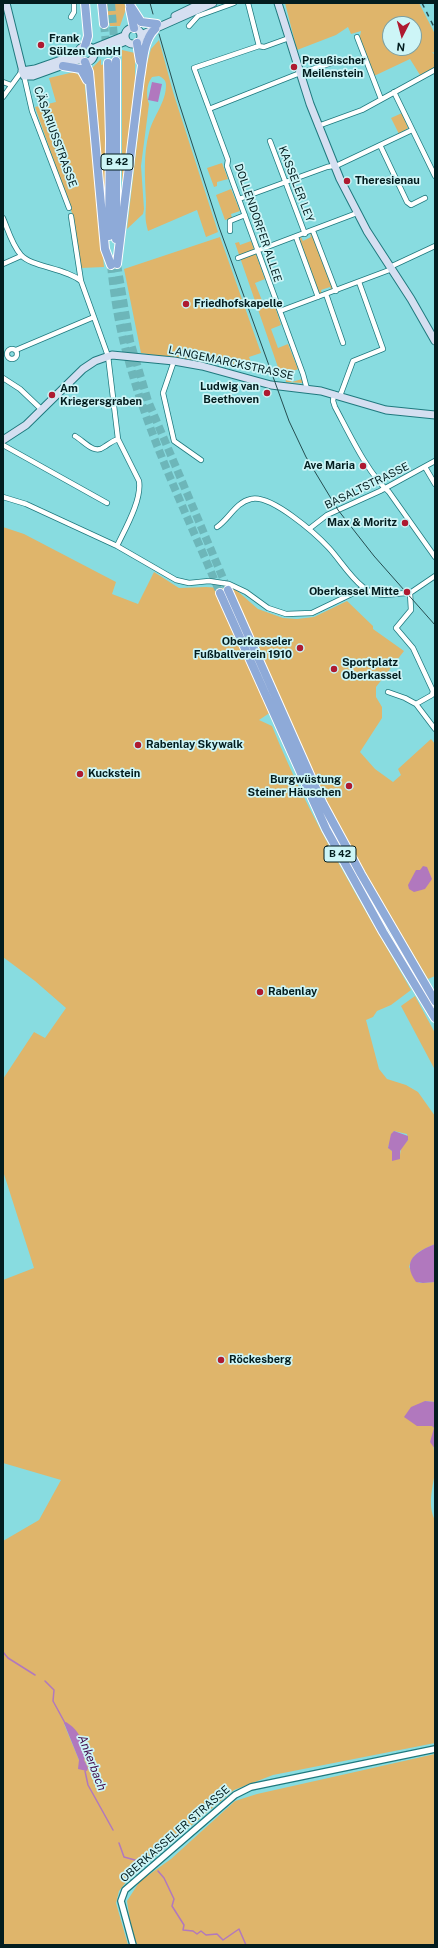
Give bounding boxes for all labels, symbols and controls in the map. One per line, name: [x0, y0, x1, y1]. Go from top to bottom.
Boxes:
north arrow: [382, 16, 422, 56]
place label: Frank Sülzen GmbH: [49, 32, 121, 58]
marker: Frank Sülzen GmbH: [36, 40, 46, 50]
text: N: [396, 41, 406, 53]
place label: Preußischer Meilenstein: [302, 54, 366, 80]
marker: Preußischer Meilenstein: [289, 62, 299, 72]
street label: CÄSARIUSSTRASSE: [31, 85, 79, 189]
street label: KASSELER LEY: [275, 144, 317, 224]
road number: B 42: [101, 154, 133, 170]
street label: DOLLENDORFER ALLEE: [231, 162, 285, 284]
place label: Theresienau: [355, 174, 420, 188]
marker: Theresienau: [342, 176, 352, 186]
place label: Friedhofskapelle: [194, 297, 283, 311]
marker: Friedhofskapelle: [181, 299, 191, 309]
street label: LANGEMARCKSTRASSE: [167, 343, 295, 383]
place label: Ludwig van Beethoven: [200, 380, 259, 406]
place label: Am Kriegersgraben: [60, 382, 142, 408]
marker: Ludwig van Beethoven: [262, 388, 272, 398]
marker: Am Kriegersgraben: [47, 390, 57, 400]
place label: Ave Maria: [303, 459, 355, 473]
street label: BASALTSTRASSE: [323, 460, 411, 512]
marker: Ave Maria: [358, 461, 368, 471]
place label: Max & Moritz: [327, 516, 397, 530]
marker: Max & Moritz: [400, 518, 410, 528]
place label: Oberkassel Mitte: [309, 585, 399, 599]
marker: Oberkassel Mitte: [402, 587, 412, 597]
place label: Oberkasseler Fußballverein 1910: [194, 635, 292, 661]
marker: Oberkasseler Fußballverein 1910: [295, 643, 305, 653]
place label: Sportplatz Oberkassel: [342, 656, 402, 682]
marker: Sportplatz Oberkassel: [329, 664, 339, 674]
place label: Rabenlay Skywalk: [146, 738, 243, 752]
marker: Rabenlay Skywalk: [133, 740, 143, 750]
place label: Kuckstein: [88, 767, 140, 781]
marker: Kuckstein: [75, 769, 85, 779]
place label: Burgwüstung Steiner Häuschen: [248, 773, 341, 799]
marker: Burgwüstung Steiner Häuschen: [344, 781, 354, 791]
road number: B 42: [324, 846, 356, 862]
place label: Rabenlay: [268, 985, 317, 999]
marker: Rabenlay: [255, 987, 265, 997]
place label: Röckesberg: [229, 1353, 291, 1367]
marker: Röckesberg: [216, 1355, 226, 1365]
water label: Ankerbach: [75, 1733, 109, 1793]
street label: OBERKASSELER STRASSE: [118, 1783, 232, 1885]

